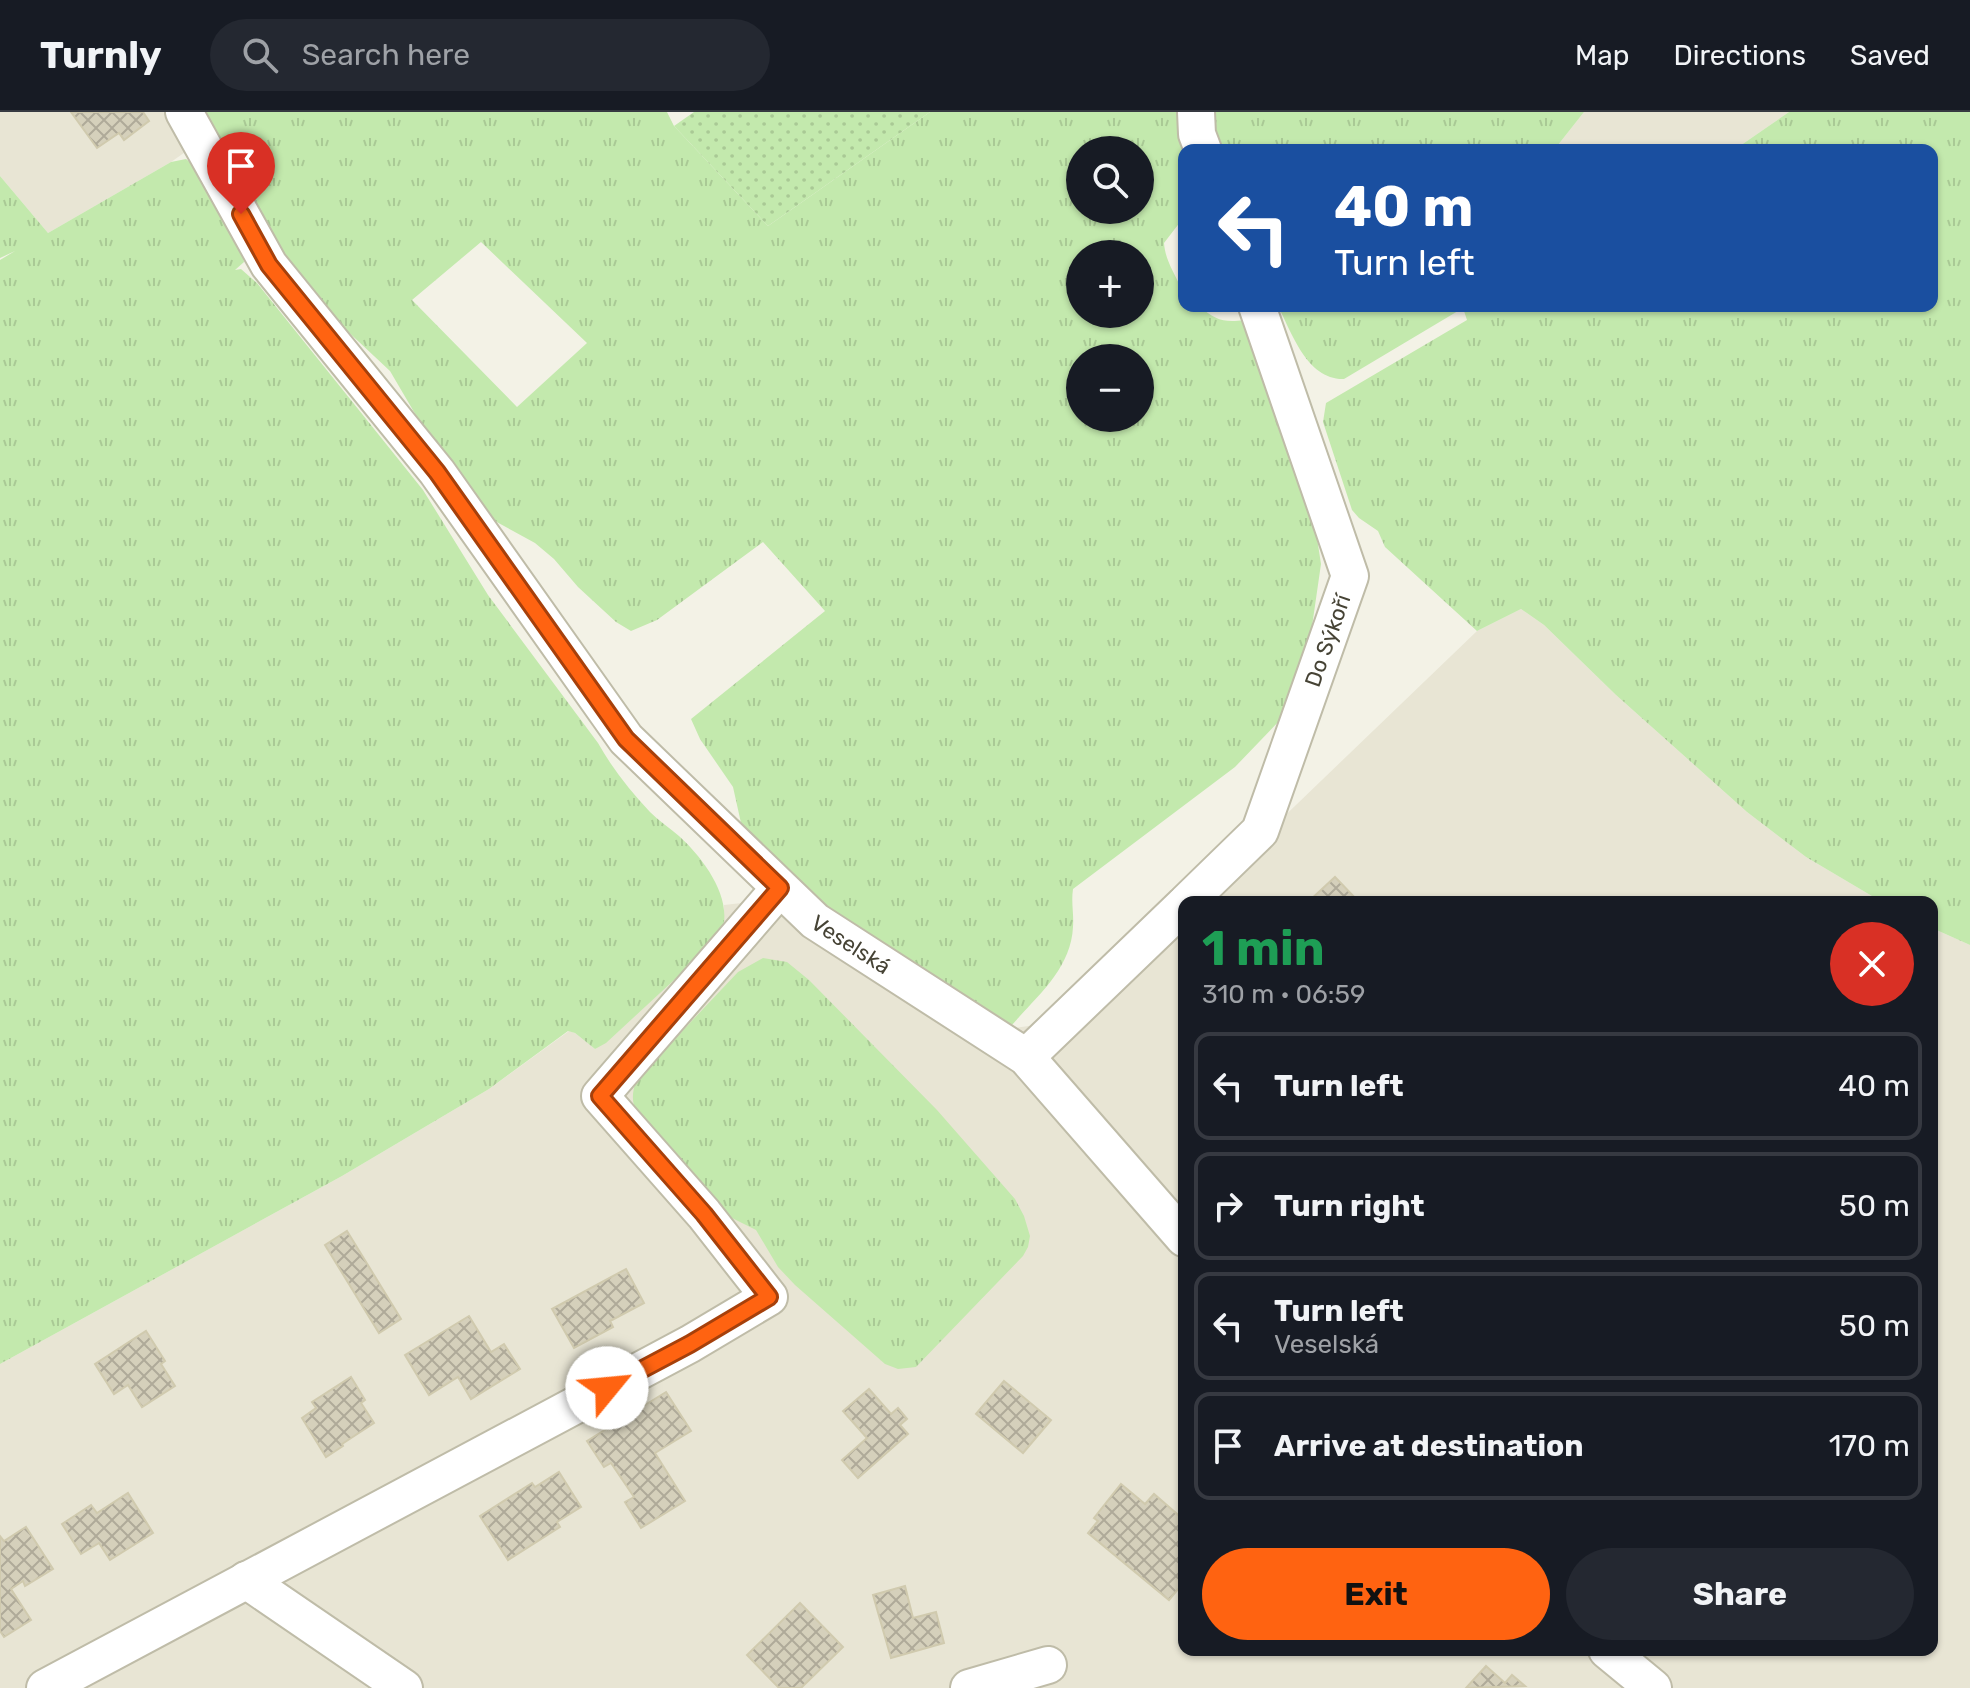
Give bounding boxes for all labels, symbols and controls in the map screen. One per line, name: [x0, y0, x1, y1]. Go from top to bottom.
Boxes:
search box: [210, 19, 770, 91]
text: Turnly: [40, 32, 162, 78]
icon: search: [238, 33, 282, 77]
text: Search here: [302, 37, 470, 73]
text: Map: [1575, 39, 1629, 72]
text: Directions: [1673, 39, 1806, 72]
text: Saved: [1850, 39, 1930, 72]
pin: [207, 132, 275, 214]
map controls: [1066, 136, 1154, 432]
button: search: [1066, 136, 1154, 224]
icon: arrive: [219, 144, 263, 188]
text: 40 m: [1334, 174, 1474, 240]
icon: left: [1202, 176, 1306, 280]
button: +: [1066, 240, 1154, 328]
text: Turn left: [1334, 241, 1475, 284]
button: −: [1066, 344, 1154, 432]
street label: Do Sýkoří: [1299, 589, 1357, 690]
street label: Veselská: [806, 909, 896, 980]
text: 1 min: [1202, 920, 1325, 977]
button: close: [1830, 922, 1914, 1006]
text: 310 m · 06:59: [1202, 979, 1365, 1010]
icon: left: [1206, 1064, 1250, 1108]
text: Turn left: [1274, 1068, 1404, 1104]
text: 40 m: [1838, 1068, 1910, 1104]
icon: right: [1206, 1184, 1250, 1228]
text: Turn right: [1274, 1188, 1425, 1224]
text: 50 m: [1839, 1188, 1910, 1224]
text: Turn left: [1274, 1293, 1404, 1329]
icon: left: [1206, 1304, 1250, 1348]
text: 50 m: [1839, 1308, 1910, 1344]
text: Veselská: [1274, 1329, 1379, 1360]
position arrow: [565, 1346, 649, 1430]
icon: arrive: [1206, 1424, 1250, 1468]
text: Arrive at destination: [1274, 1428, 1584, 1464]
text: 170 m: [1829, 1428, 1910, 1464]
button: Exit: [1202, 1548, 1550, 1640]
button: Share: [1566, 1548, 1914, 1640]

